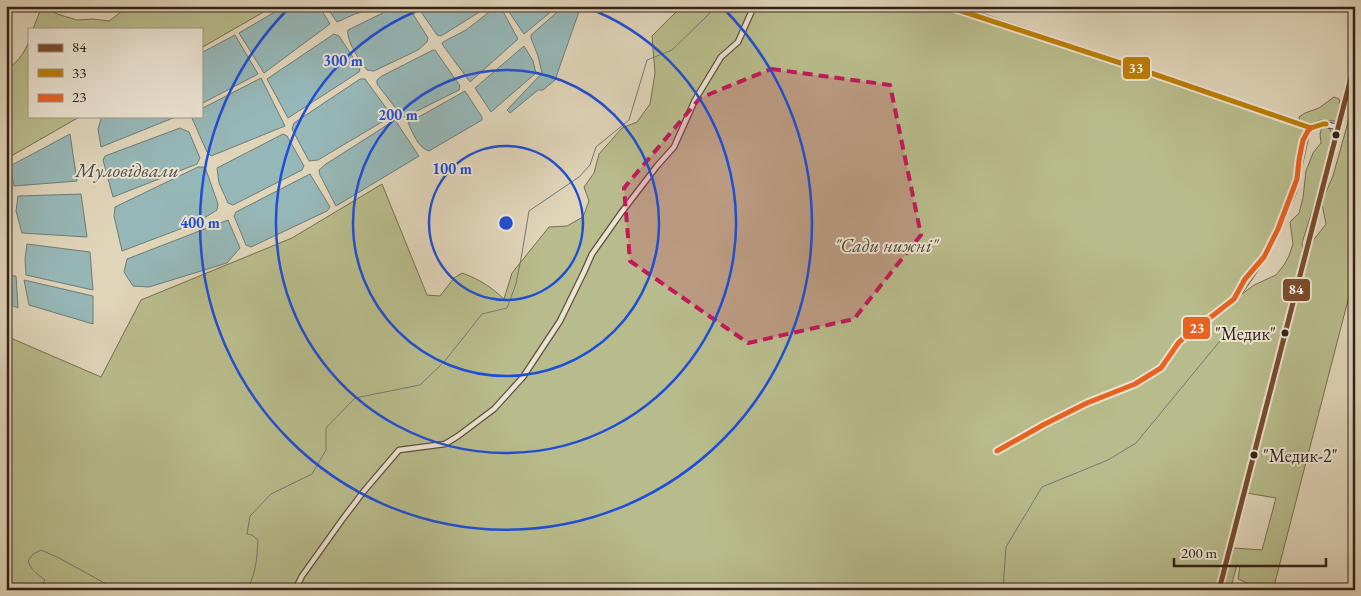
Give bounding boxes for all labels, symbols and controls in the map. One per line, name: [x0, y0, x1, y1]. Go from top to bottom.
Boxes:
legend: [28, 28, 202, 118]
text: 84: [72, 37, 87, 56]
text: 300 m: [323, 51, 363, 70]
line badge: 33: [1122, 56, 1151, 80]
text: 33: [1129, 59, 1143, 77]
text: 33: [72, 63, 86, 82]
text: 23: [72, 87, 86, 106]
text: 200 m: [378, 105, 418, 124]
unlabelled marker: [1331, 130, 1341, 140]
water label: Муловідвали: [74, 157, 179, 183]
text: 100 m: [432, 159, 472, 178]
text: 400 m: [180, 213, 220, 232]
centre of rings: [497, 214, 515, 232]
park label: "Сади нижні": [834, 233, 939, 258]
line badge: 84: [1282, 278, 1311, 302]
text: 84: [1289, 280, 1304, 298]
line badge: 23: [1182, 316, 1211, 340]
text: 23: [1190, 319, 1204, 337]
place label: "Медик": [1215, 322, 1276, 345]
marker: "Медик": [1280, 328, 1290, 338]
place label: "Медик-2": [1263, 444, 1338, 467]
marker: "Медик-2": [1249, 450, 1259, 460]
scale bar: [1174, 536, 1326, 568]
text: 200 m: [1181, 543, 1218, 562]

